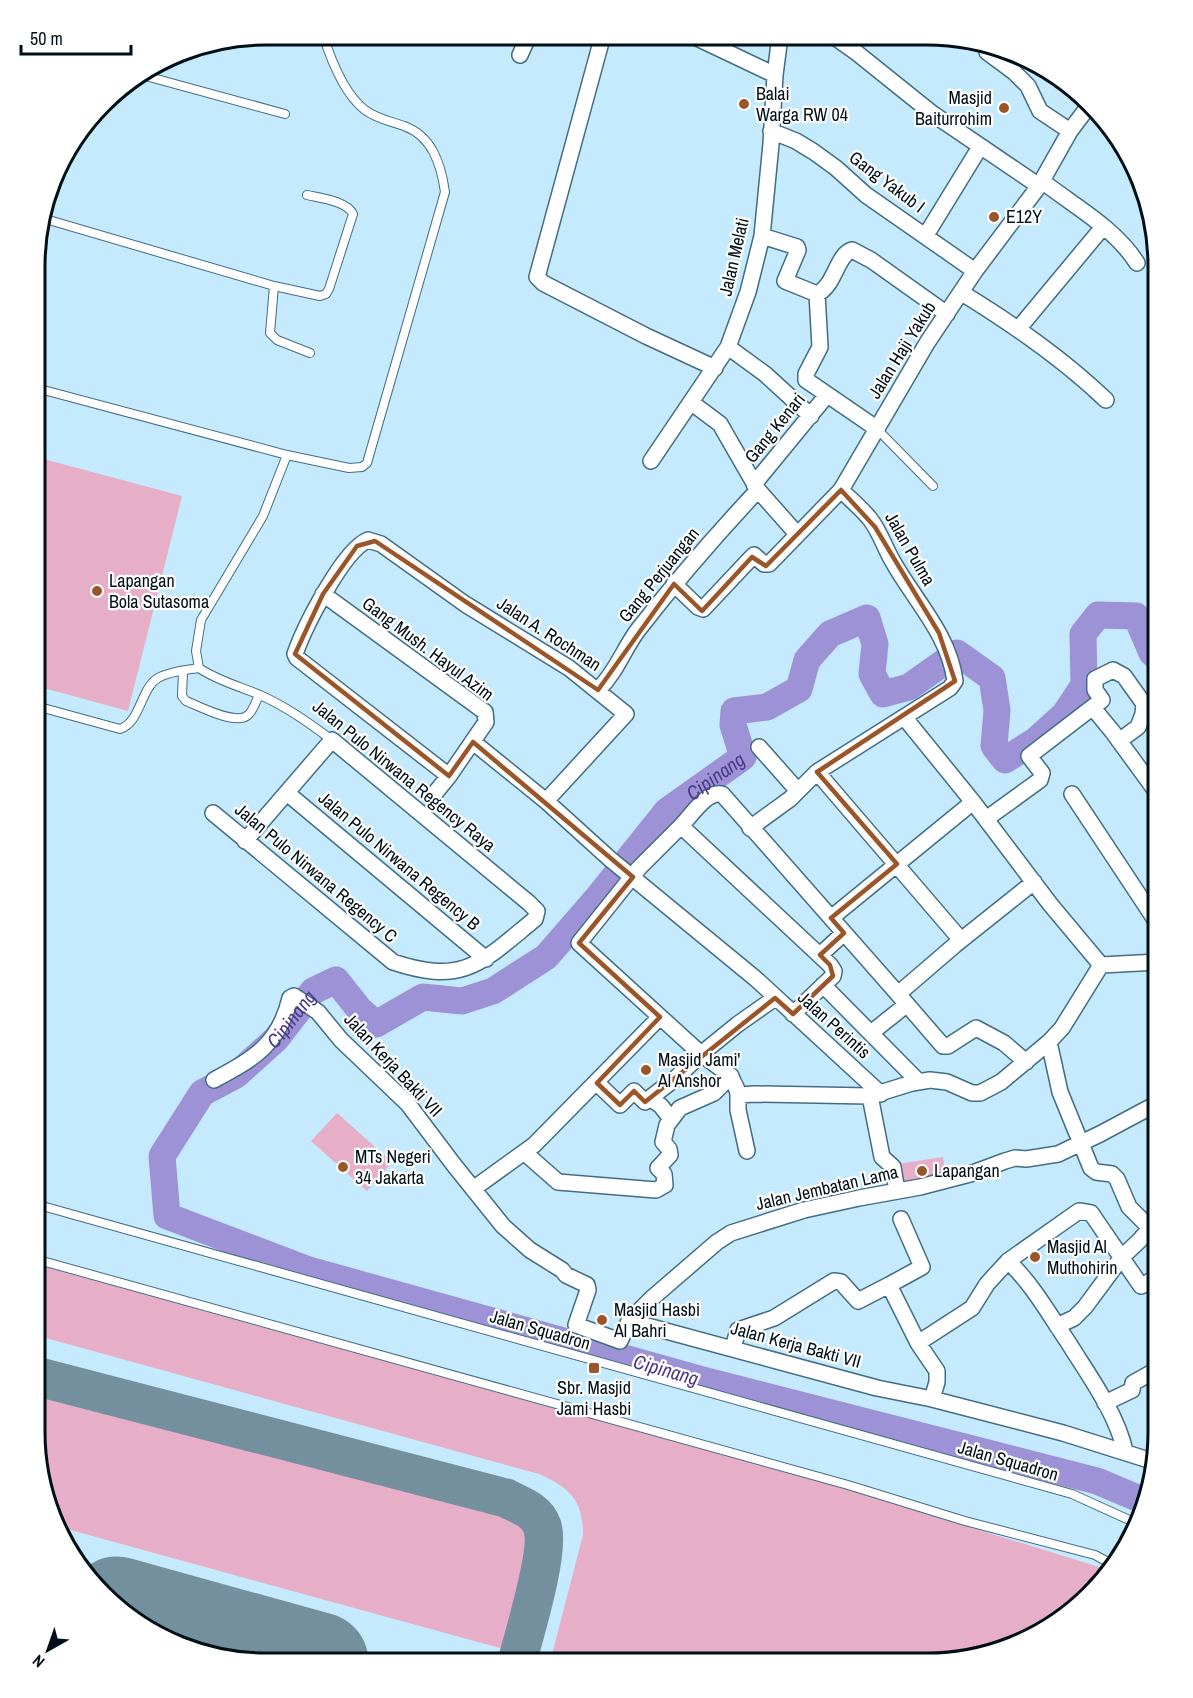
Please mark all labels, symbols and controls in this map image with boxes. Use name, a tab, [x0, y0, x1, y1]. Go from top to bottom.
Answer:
scale bar	[21, 18, 130, 56]
text: 50 m	[30, 26, 63, 51]
place label: Balai Warga RW 04	[756, 81, 848, 127]
place label: Masjid Baiturrohim	[915, 85, 992, 131]
marker: Balai Warga RW 04	[737, 97, 751, 111]
marker: Masjid Baiturrohim	[997, 101, 1011, 115]
street label: Gang Yakub I	[844, 145, 930, 218]
place label: E12Y	[1006, 204, 1042, 229]
marker: E12Y	[987, 210, 1001, 224]
street label: Jalan Melati	[712, 215, 755, 298]
street label: Jalan Haji Yakub	[862, 296, 941, 403]
street label: Gang Kenari	[739, 387, 811, 468]
street label: Jalan Pulma	[879, 507, 942, 590]
street label: Gang Perjuangan	[612, 522, 705, 628]
place label: Lapangan Bola Sutasoma	[109, 568, 209, 614]
marker: Lapangan Bola Sutasoma	[90, 584, 104, 598]
street label: Jalan A. Rochman	[492, 590, 606, 677]
street label: Gang Mush. Hayul Azim	[357, 591, 499, 706]
street label: Jalan Pulo Nirwana Regency Raya	[308, 694, 501, 857]
water label: Cipinang	[680, 746, 750, 806]
street label: Jalan Pulo Nirwana Regency B	[313, 785, 486, 936]
street label: Jalan Pulo Nirwana Regency C	[230, 797, 403, 948]
water label: Cipinang	[260, 984, 322, 1054]
street label: Jalan Perintis	[792, 985, 876, 1064]
street label: Jalan Kerja Bakti VII	[339, 1007, 448, 1122]
place label: Masjid Jami' Al Anshor	[657, 1047, 741, 1093]
marker: Masjid Jami' Al Anshor	[639, 1063, 653, 1077]
place label: MTs Negeri 34 Jakarta	[355, 1144, 431, 1190]
place label: Lapangan	[934, 1158, 1000, 1183]
street label: Jalan Jembatan Lama	[753, 1159, 900, 1216]
marker: MTs Negeri 34 Jakarta	[336, 1160, 350, 1174]
marker: Lapangan	[915, 1164, 929, 1178]
place label: Masjid Al Muthohirin	[1047, 1234, 1118, 1280]
marker: Masjid Al Muthohirin	[1028, 1250, 1042, 1264]
place label: Masjid Hasbi Al Bahri	[613, 1297, 700, 1343]
street label: Jalan Squadron	[487, 1303, 593, 1356]
marker: Masjid Hasbi Al Bahri	[595, 1313, 609, 1327]
street label: Jalan Kerja Bakti VII	[728, 1315, 864, 1374]
water label: Cipinang	[630, 1347, 702, 1392]
marker: Sbr. Masjid Jami Hasbi	[587, 1361, 601, 1375]
place label: Sbr. Masjid Jami Hasbi	[557, 1375, 631, 1421]
street label: Jalan Squadron	[955, 1434, 1061, 1487]
north arrow	[18, 1620, 78, 1680]
text: N	[28, 1650, 49, 1673]

